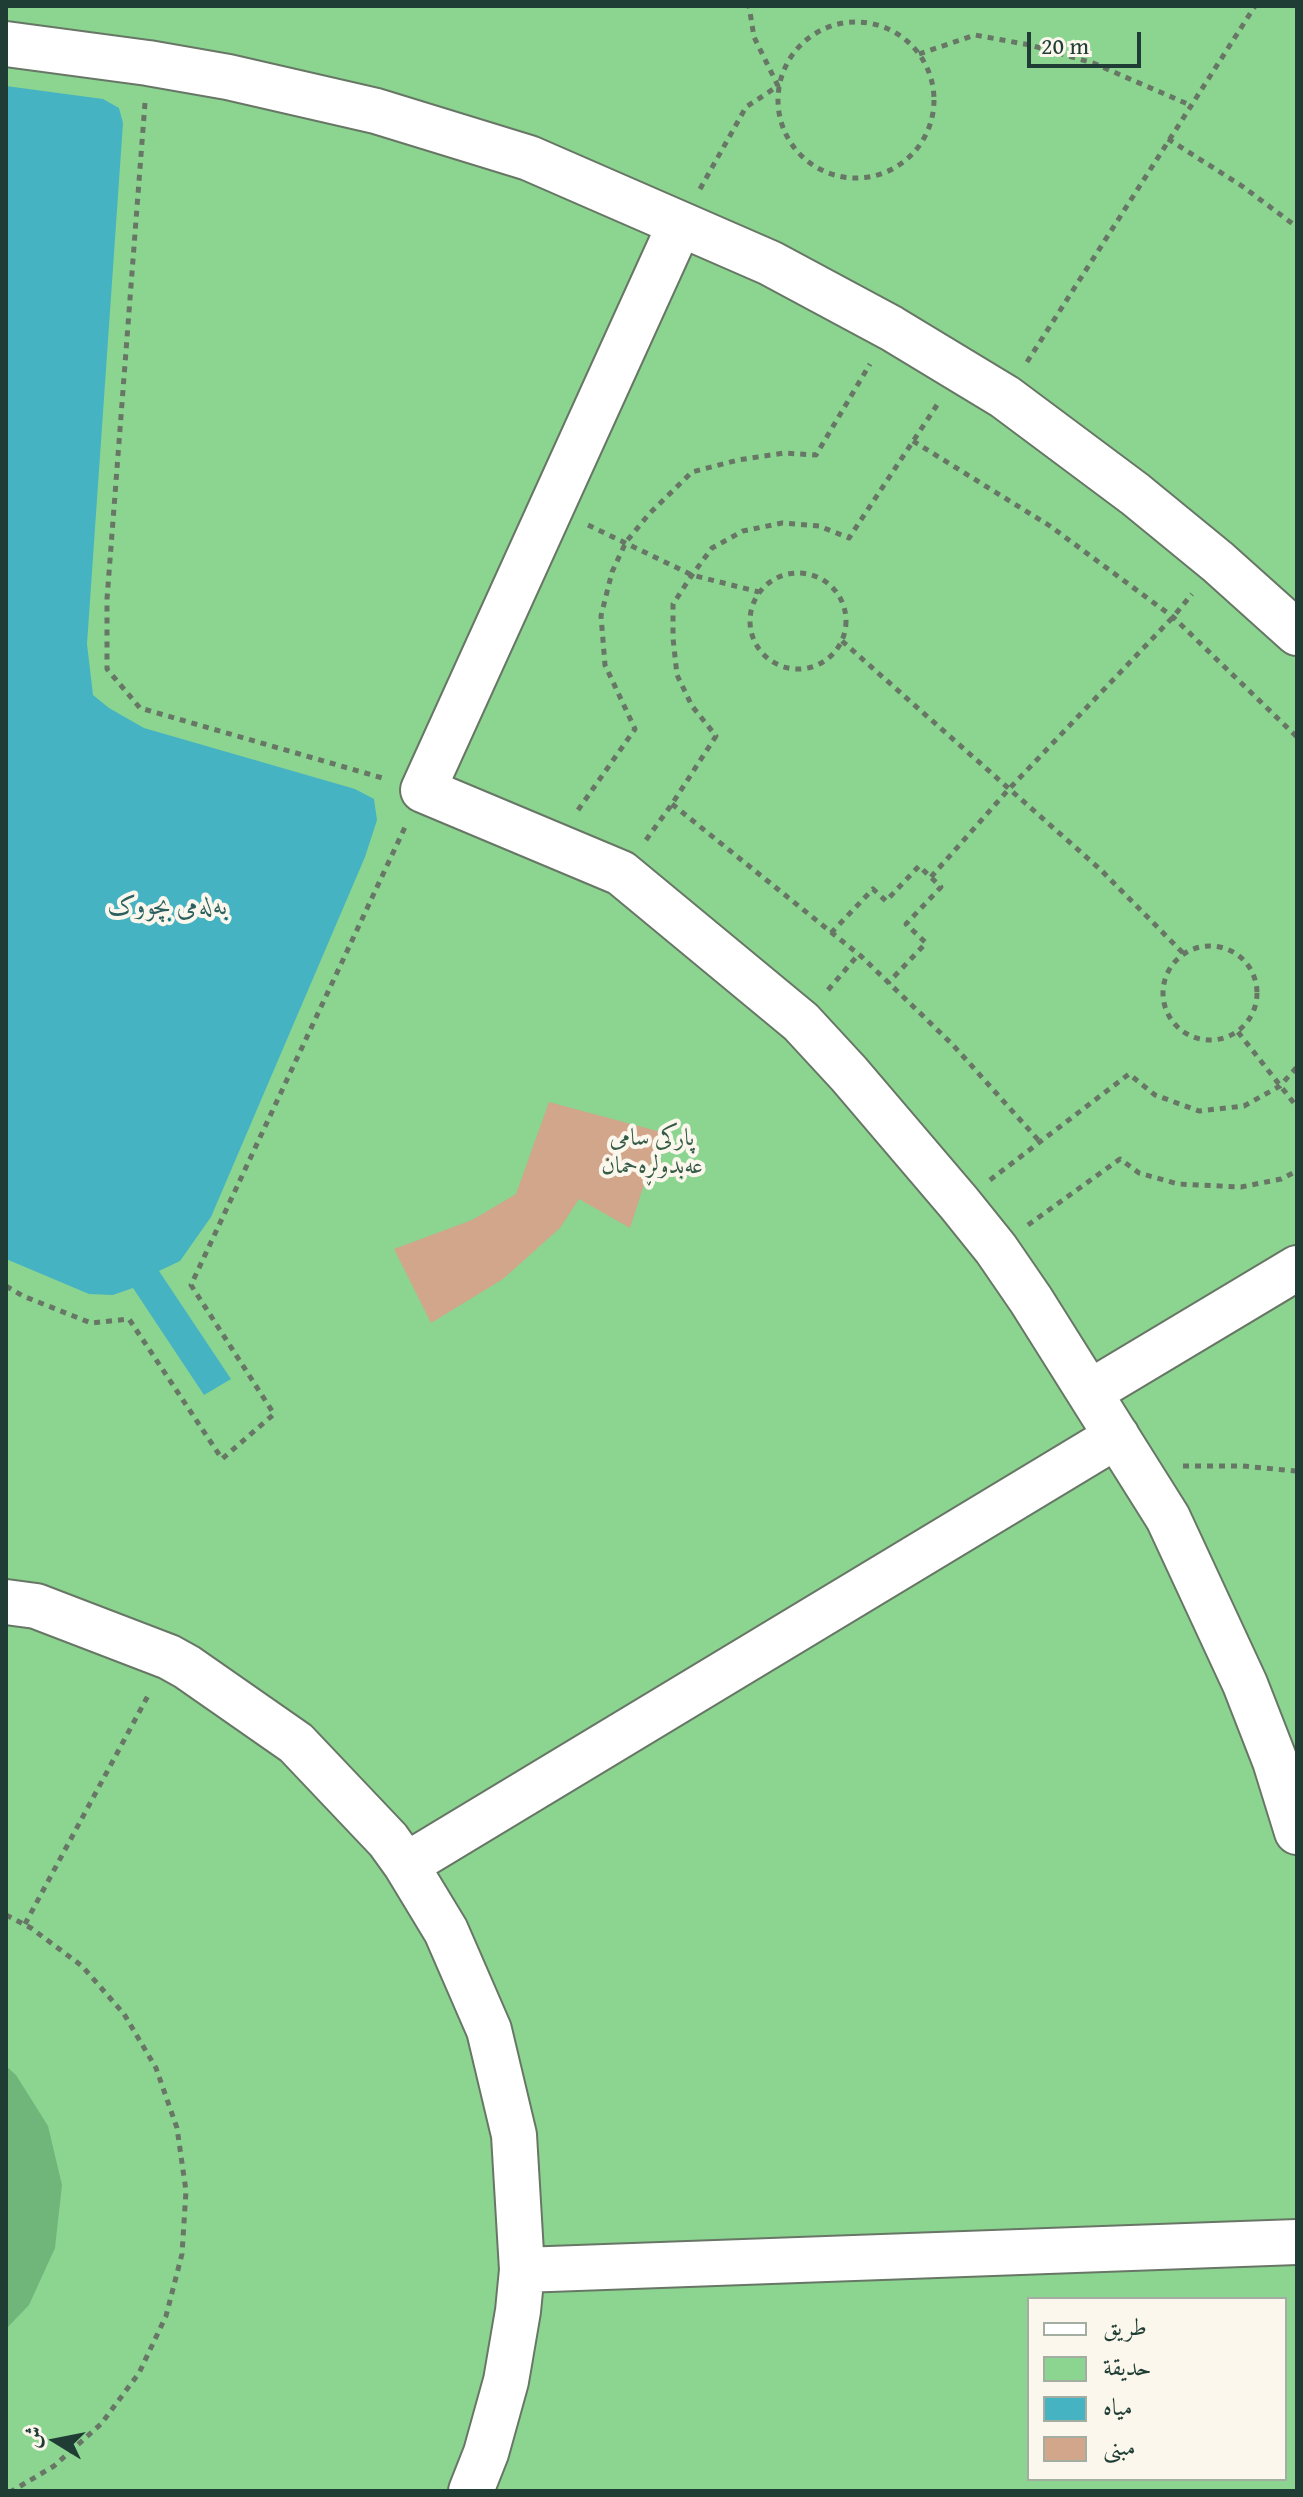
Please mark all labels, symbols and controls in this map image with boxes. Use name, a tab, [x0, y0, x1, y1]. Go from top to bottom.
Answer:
scale bar	[1031, 16, 1145, 66]
text: 20 m	[1041, 28, 1089, 63]
water label: بەلەمی بچووک	[108, 891, 228, 923]
park label: پارکی سامی عەبدولڕەحمان	[601, 1125, 703, 1181]
legend	[1027, 2297, 1287, 2481]
text: طريق	[1103, 2309, 1147, 2344]
text: حديقة	[1103, 2349, 1152, 2384]
text: مياه	[1103, 2389, 1133, 2424]
north arrow	[16, 2401, 96, 2481]
text: ش	[15, 2423, 50, 2450]
text: مبنى	[1103, 2429, 1136, 2464]

